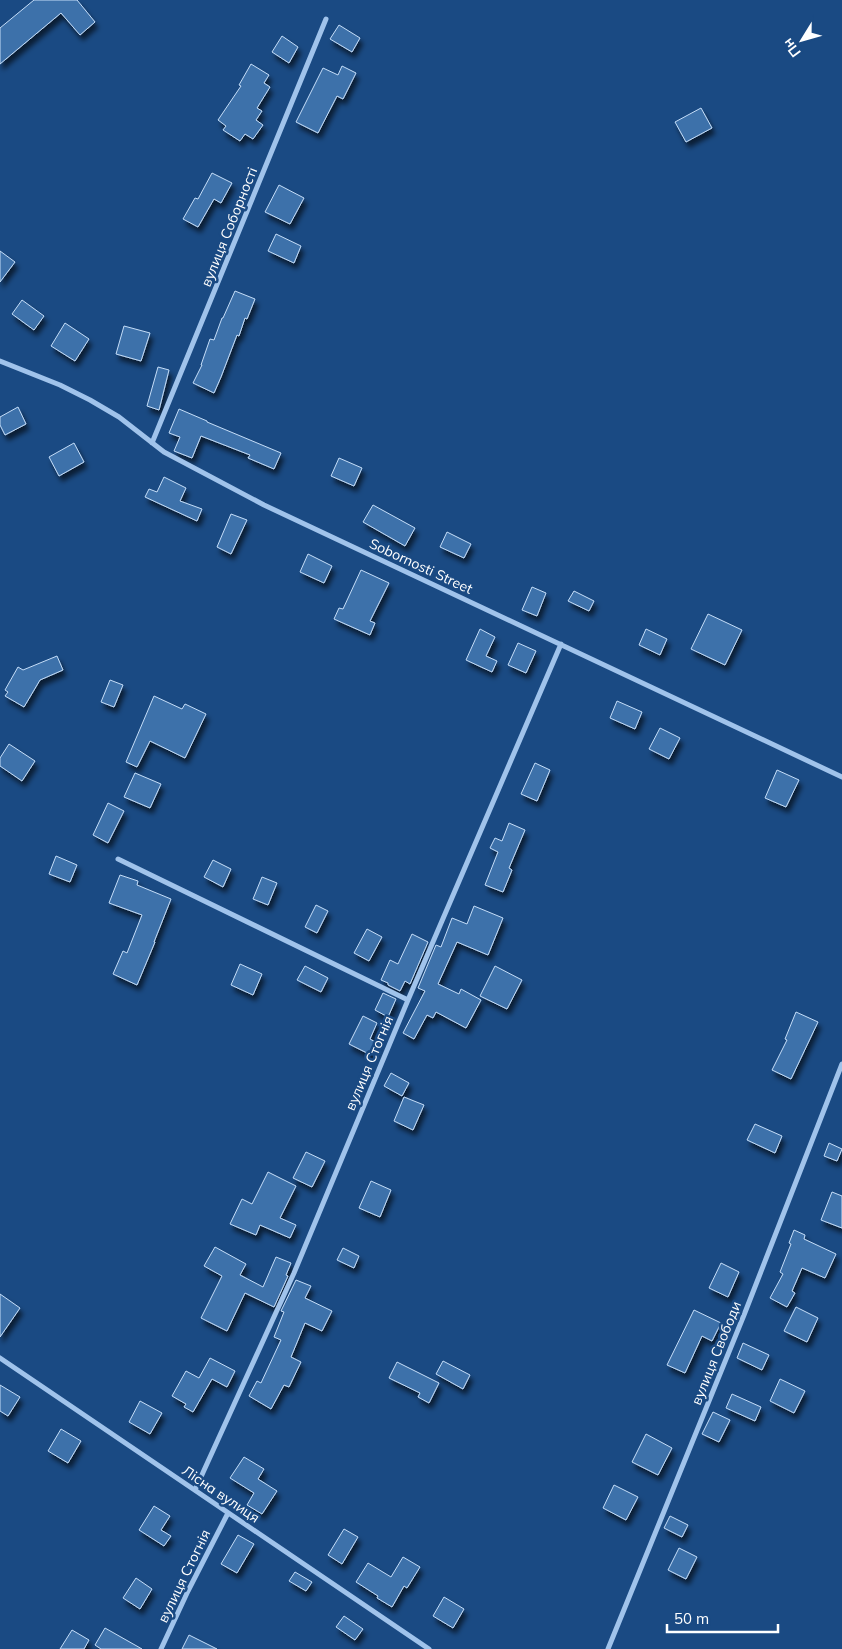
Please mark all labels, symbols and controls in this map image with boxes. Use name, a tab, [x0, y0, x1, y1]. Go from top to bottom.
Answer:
north arrow	[777, 15, 827, 65]
text: Пн	[779, 35, 805, 61]
street label: вулиця Соборності	[197, 165, 261, 289]
street label: Sobornosti Street	[366, 534, 476, 598]
street label: вулиця Стогнія	[341, 1013, 397, 1113]
street label: вулиця Свободи	[687, 1299, 745, 1407]
street label: Лісна вулиця	[179, 1462, 263, 1526]
street label: вулиця Стогнія	[154, 1527, 214, 1625]
scale bar	[667, 1602, 778, 1634]
text: 50 m	[674, 1609, 709, 1628]

